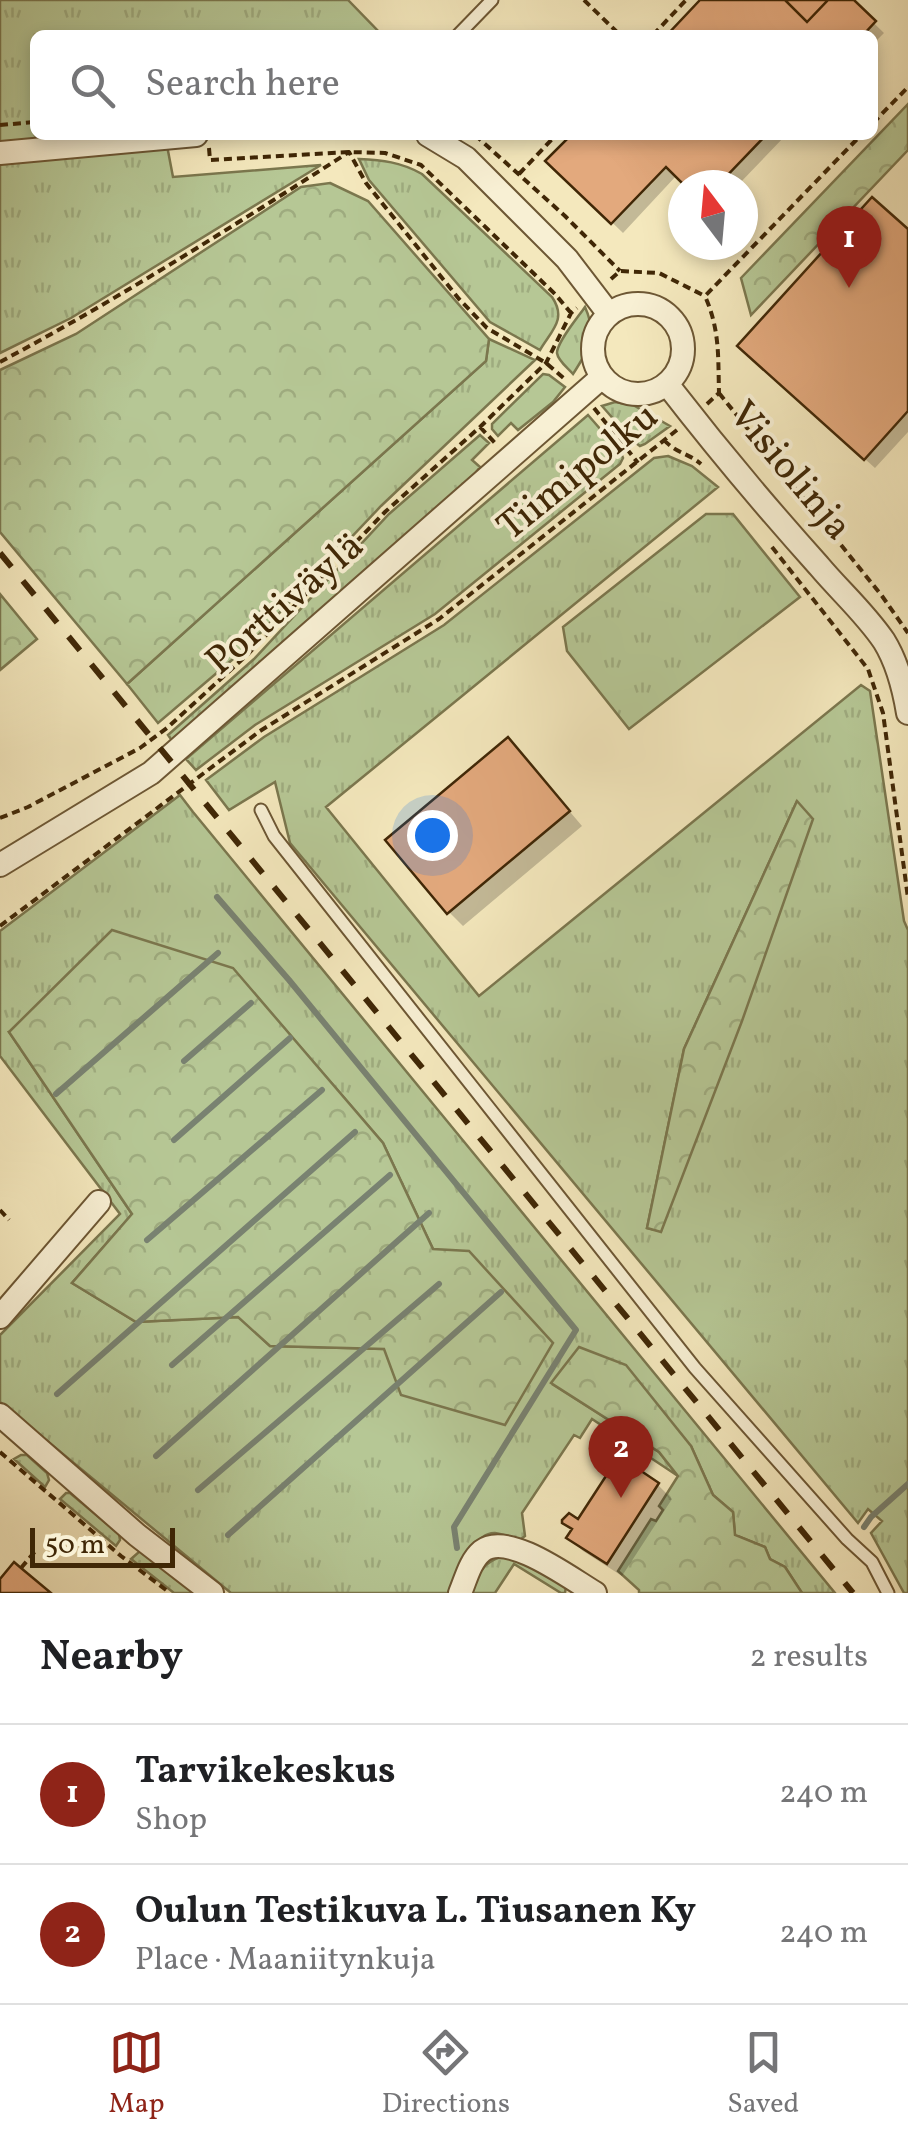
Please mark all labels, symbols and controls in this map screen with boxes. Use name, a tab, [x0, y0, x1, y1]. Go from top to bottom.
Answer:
search box	[30, 30, 878, 140]
icon: search	[65, 58, 120, 113]
text: Search here	[145, 59, 340, 112]
north arrow	[668, 170, 758, 260]
pin: 1	[816, 206, 882, 288]
street label: Tiimipolku	[486, 390, 672, 556]
street label: Visiolinja	[714, 390, 864, 554]
street label: Porttiväylä	[195, 520, 377, 690]
your location	[407, 810, 458, 861]
pin: 2	[588, 1416, 654, 1498]
scale bar	[30, 1523, 175, 1568]
text: 50 m	[45, 1526, 105, 1565]
text: Nearby	[40, 1629, 183, 1688]
text: 2 results	[750, 1636, 868, 1680]
text: Tarvikekeskus	[135, 1746, 396, 1799]
text: 1	[66, 1772, 79, 1816]
text: 240 m	[779, 1772, 868, 1816]
text: Shop	[135, 1799, 207, 1843]
text: Oulun Testikuva L. Tiusanen Ky	[135, 1886, 696, 1939]
text: 2	[64, 1912, 81, 1956]
text: 240 m	[779, 1912, 868, 1956]
text: Place · Maaniitynkuja	[135, 1939, 436, 1983]
tab: Map	[109, 2025, 165, 2124]
tab: Directions	[382, 2025, 510, 2124]
tab: Saved	[727, 2025, 799, 2124]

